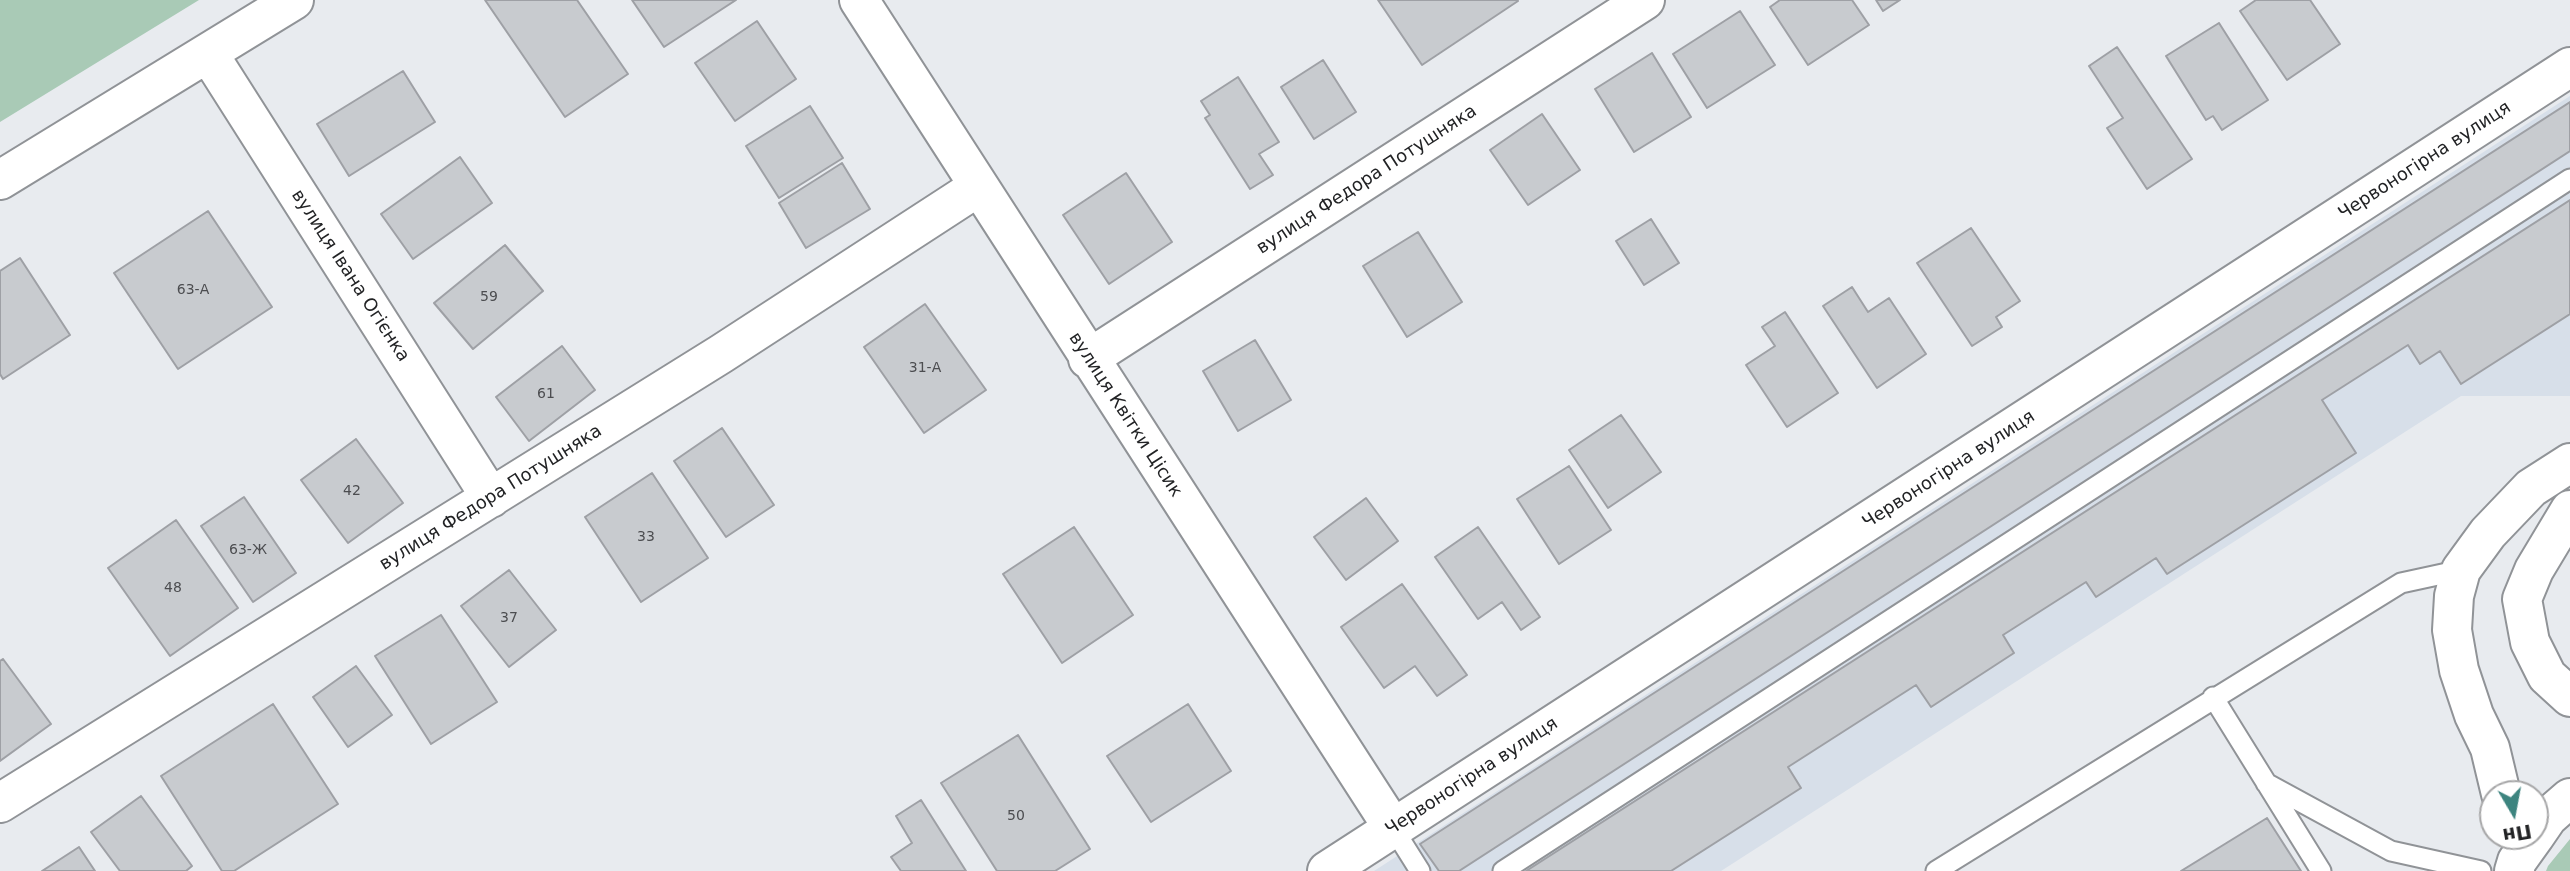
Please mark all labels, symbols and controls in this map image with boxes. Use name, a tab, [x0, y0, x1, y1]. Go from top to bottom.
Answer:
street label: Червоногірна вулиця	[2335, 97, 2515, 225]
street label: вулиця Федора Потушняка	[1253, 101, 1481, 259]
street label: вулиця Івана Огієнка	[286, 186, 414, 366]
house number: 63-А	[177, 282, 209, 298]
house number: 59	[480, 289, 498, 305]
street label: вулиця Квітки Цісик	[1064, 329, 1186, 501]
house number: 31-А	[909, 360, 941, 376]
house number: 61	[537, 386, 555, 402]
street label: Червоногірна вулиця	[1859, 406, 2039, 534]
street label: вулиця Федора Потушняка	[376, 420, 606, 576]
house number: 42	[343, 483, 361, 499]
house number: 33	[637, 529, 655, 545]
house number: 63-Ж	[229, 542, 267, 558]
house number: 48	[164, 580, 182, 596]
house number: 37	[500, 610, 518, 626]
street label: Червоногірна вулиця	[1382, 713, 1562, 841]
north arrow	[2479, 780, 2549, 850]
house number: 50	[1007, 808, 1025, 824]
text: Пн	[2501, 820, 2534, 847]

